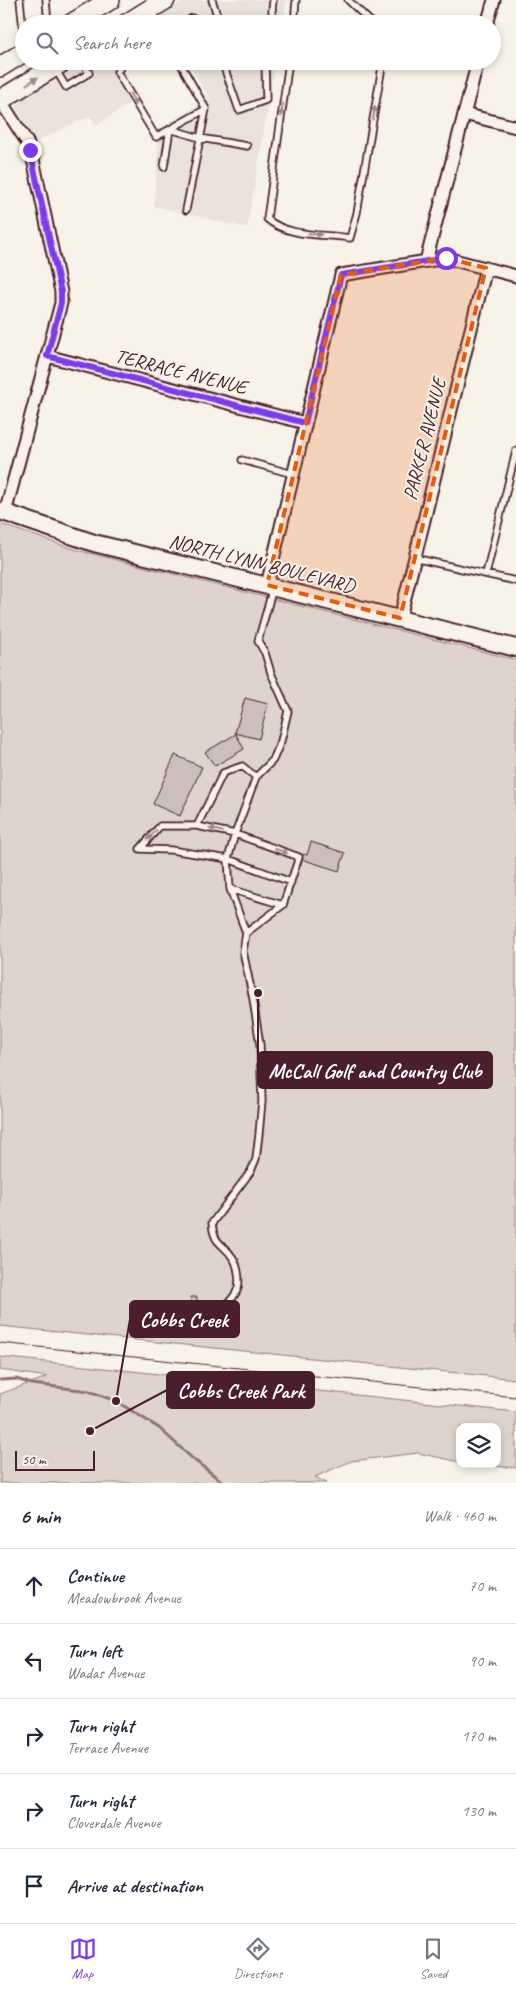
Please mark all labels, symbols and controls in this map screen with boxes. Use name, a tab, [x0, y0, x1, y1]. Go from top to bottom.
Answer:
search box	[15, 15, 501, 70]
icon: search	[33, 29, 61, 57]
text: Search here	[73, 31, 150, 55]
one-way arrow	[25, 76, 38, 85]
one-way arrow	[129, 91, 137, 106]
one-way arrow	[278, 102, 286, 118]
one-way arrow	[371, 105, 379, 121]
route end	[19, 139, 42, 162]
one-way arrow	[307, 230, 323, 238]
route start	[435, 247, 458, 270]
street label: TERRACE AVENUE	[113, 343, 252, 400]
street label: PARKER AVENUE	[397, 373, 452, 503]
street label: NORTH LYNN BOULEVARD	[167, 528, 359, 599]
one-way arrow	[208, 826, 223, 834]
one-way arrow	[146, 829, 158, 841]
one-way arrow	[273, 848, 288, 855]
callout: McCall Golf and Country Club	[258, 1052, 492, 1088]
text: McCall Golf and Country Club	[269, 1058, 483, 1085]
callout: Cobbs Creek	[130, 1301, 239, 1337]
text: Cobbs Creek	[140, 1307, 230, 1333]
callout: Cobbs Creek Park	[167, 1372, 314, 1408]
text: Cobbs Creek Park	[178, 1378, 307, 1404]
map controls	[456, 1423, 501, 1468]
button: layers	[456, 1423, 501, 1468]
scale bar	[15, 1448, 95, 1471]
text: 50 m	[22, 1451, 46, 1468]
text: 6 min	[20, 1503, 61, 1529]
text: Walk · 460 m	[424, 1506, 496, 1526]
text: Continue	[67, 1564, 124, 1588]
icon: ahead	[20, 1572, 48, 1600]
text: 70 m	[469, 1576, 496, 1596]
text: Meadowbrook Avenue	[67, 1588, 181, 1608]
text: Turn left	[67, 1639, 122, 1663]
icon: left	[20, 1647, 48, 1675]
text: 90 m	[469, 1651, 496, 1671]
text: Wadas Avenue	[67, 1663, 144, 1683]
text: Turn right	[67, 1714, 134, 1738]
icon: right	[20, 1722, 48, 1750]
text: 170 m	[462, 1726, 496, 1746]
text: Terrace Avenue	[67, 1738, 148, 1758]
text: Turn right	[67, 1789, 134, 1813]
icon: right	[20, 1797, 48, 1825]
text: 130 m	[462, 1801, 496, 1821]
text: Cloverdale Avenue	[67, 1813, 161, 1833]
icon: arrive	[20, 1872, 48, 1900]
text: Arrive at destination	[67, 1874, 203, 1898]
tab: Map	[69, 1935, 97, 1982]
tab: Directions	[234, 1935, 282, 1982]
tab: Saved	[419, 1935, 447, 1982]

